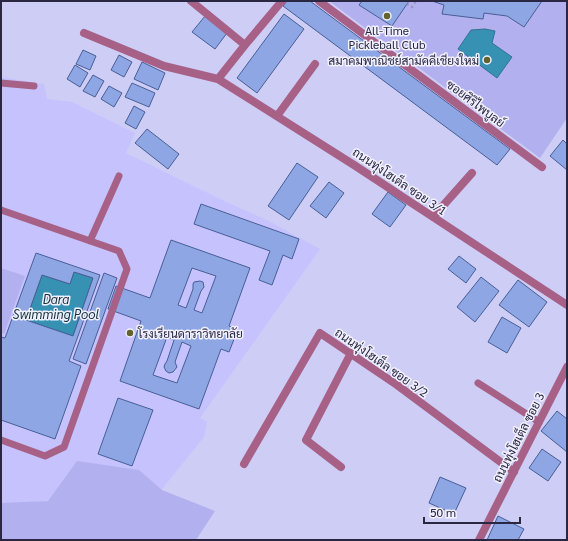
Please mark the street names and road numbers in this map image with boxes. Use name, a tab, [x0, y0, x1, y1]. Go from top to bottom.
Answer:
street label: ซอยศิริไพบูลย์	[443, 76, 508, 131]
street label: ถนนทุ่งโฮเต็ล ซอย 3/1	[349, 144, 450, 220]
street label: ถนนทุ่งโฮเต็ล ซอย 3/2	[331, 324, 432, 402]
street label: ถนนทุ่งโฮเต็ล ซอย 3	[488, 389, 549, 485]

